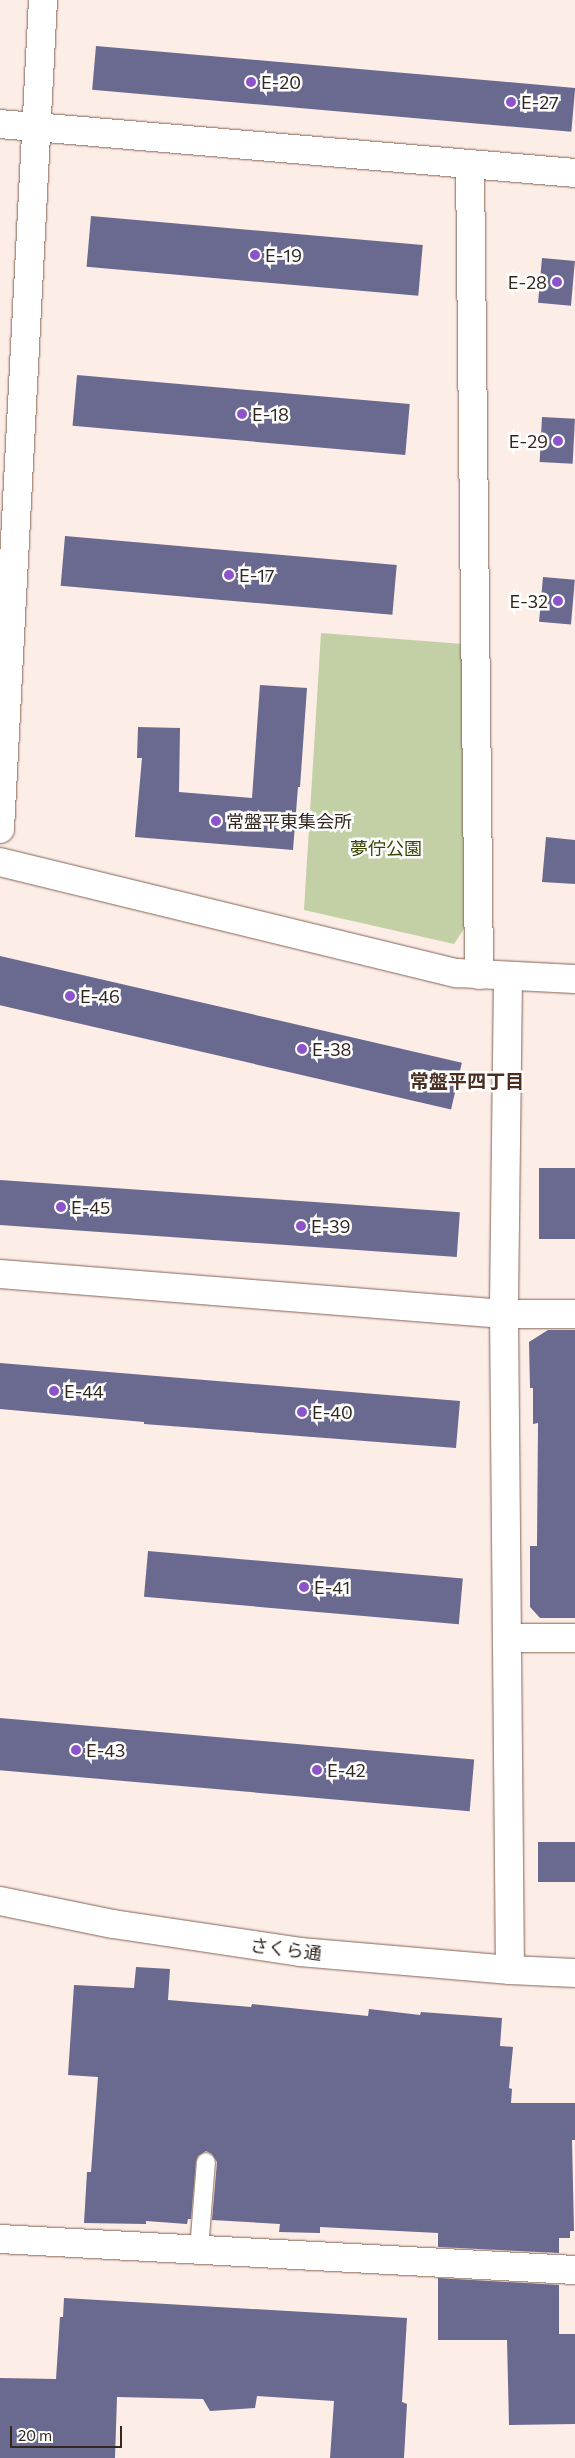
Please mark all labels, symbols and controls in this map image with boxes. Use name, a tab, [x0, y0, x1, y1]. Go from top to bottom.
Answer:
place label: E-20	[261, 71, 301, 93]
marker: E-20	[245, 76, 257, 88]
place label: E-27	[521, 91, 559, 113]
marker: E-27	[505, 96, 517, 108]
place label: E-19	[265, 244, 302, 266]
marker: E-19	[249, 249, 261, 261]
place label: E-28	[508, 271, 547, 293]
marker: E-28	[551, 276, 563, 288]
place label: E-18	[252, 403, 289, 425]
marker: E-18	[236, 408, 248, 420]
place label: E-29	[509, 430, 548, 452]
marker: E-29	[552, 435, 564, 447]
place label: E-17	[239, 564, 274, 586]
marker: E-17	[223, 569, 235, 581]
place label: E-32	[510, 590, 548, 612]
marker: E-32	[552, 595, 564, 607]
place label: 常盤平東集会所	[226, 810, 352, 832]
marker: 常盤平東集会所	[210, 815, 222, 827]
park label: 夢佇公園	[350, 837, 422, 859]
place label: E-46	[80, 985, 120, 1007]
marker: E-46	[64, 990, 76, 1002]
place label: E-38	[312, 1038, 351, 1060]
marker: E-38	[296, 1043, 308, 1055]
district label: 常盤平四丁目	[410, 1070, 524, 1092]
place label: E-45	[71, 1196, 110, 1218]
marker: E-45	[55, 1201, 67, 1213]
place label: E-39	[311, 1215, 350, 1237]
marker: E-39	[295, 1220, 307, 1232]
place label: E-44	[64, 1380, 104, 1402]
marker: E-44	[48, 1385, 60, 1397]
place label: E-40	[312, 1401, 353, 1423]
marker: E-40	[296, 1406, 308, 1418]
place label: E-41	[314, 1576, 350, 1598]
marker: E-41	[298, 1581, 310, 1593]
place label: E-43	[86, 1739, 125, 1761]
marker: E-43	[70, 1744, 82, 1756]
place label: E-42	[327, 1759, 366, 1781]
marker: E-42	[311, 1764, 323, 1776]
street label: さくら通	[249, 1934, 323, 1964]
scale bar	[12, 2416, 125, 2448]
text: 20 m	[18, 2426, 52, 2444]

